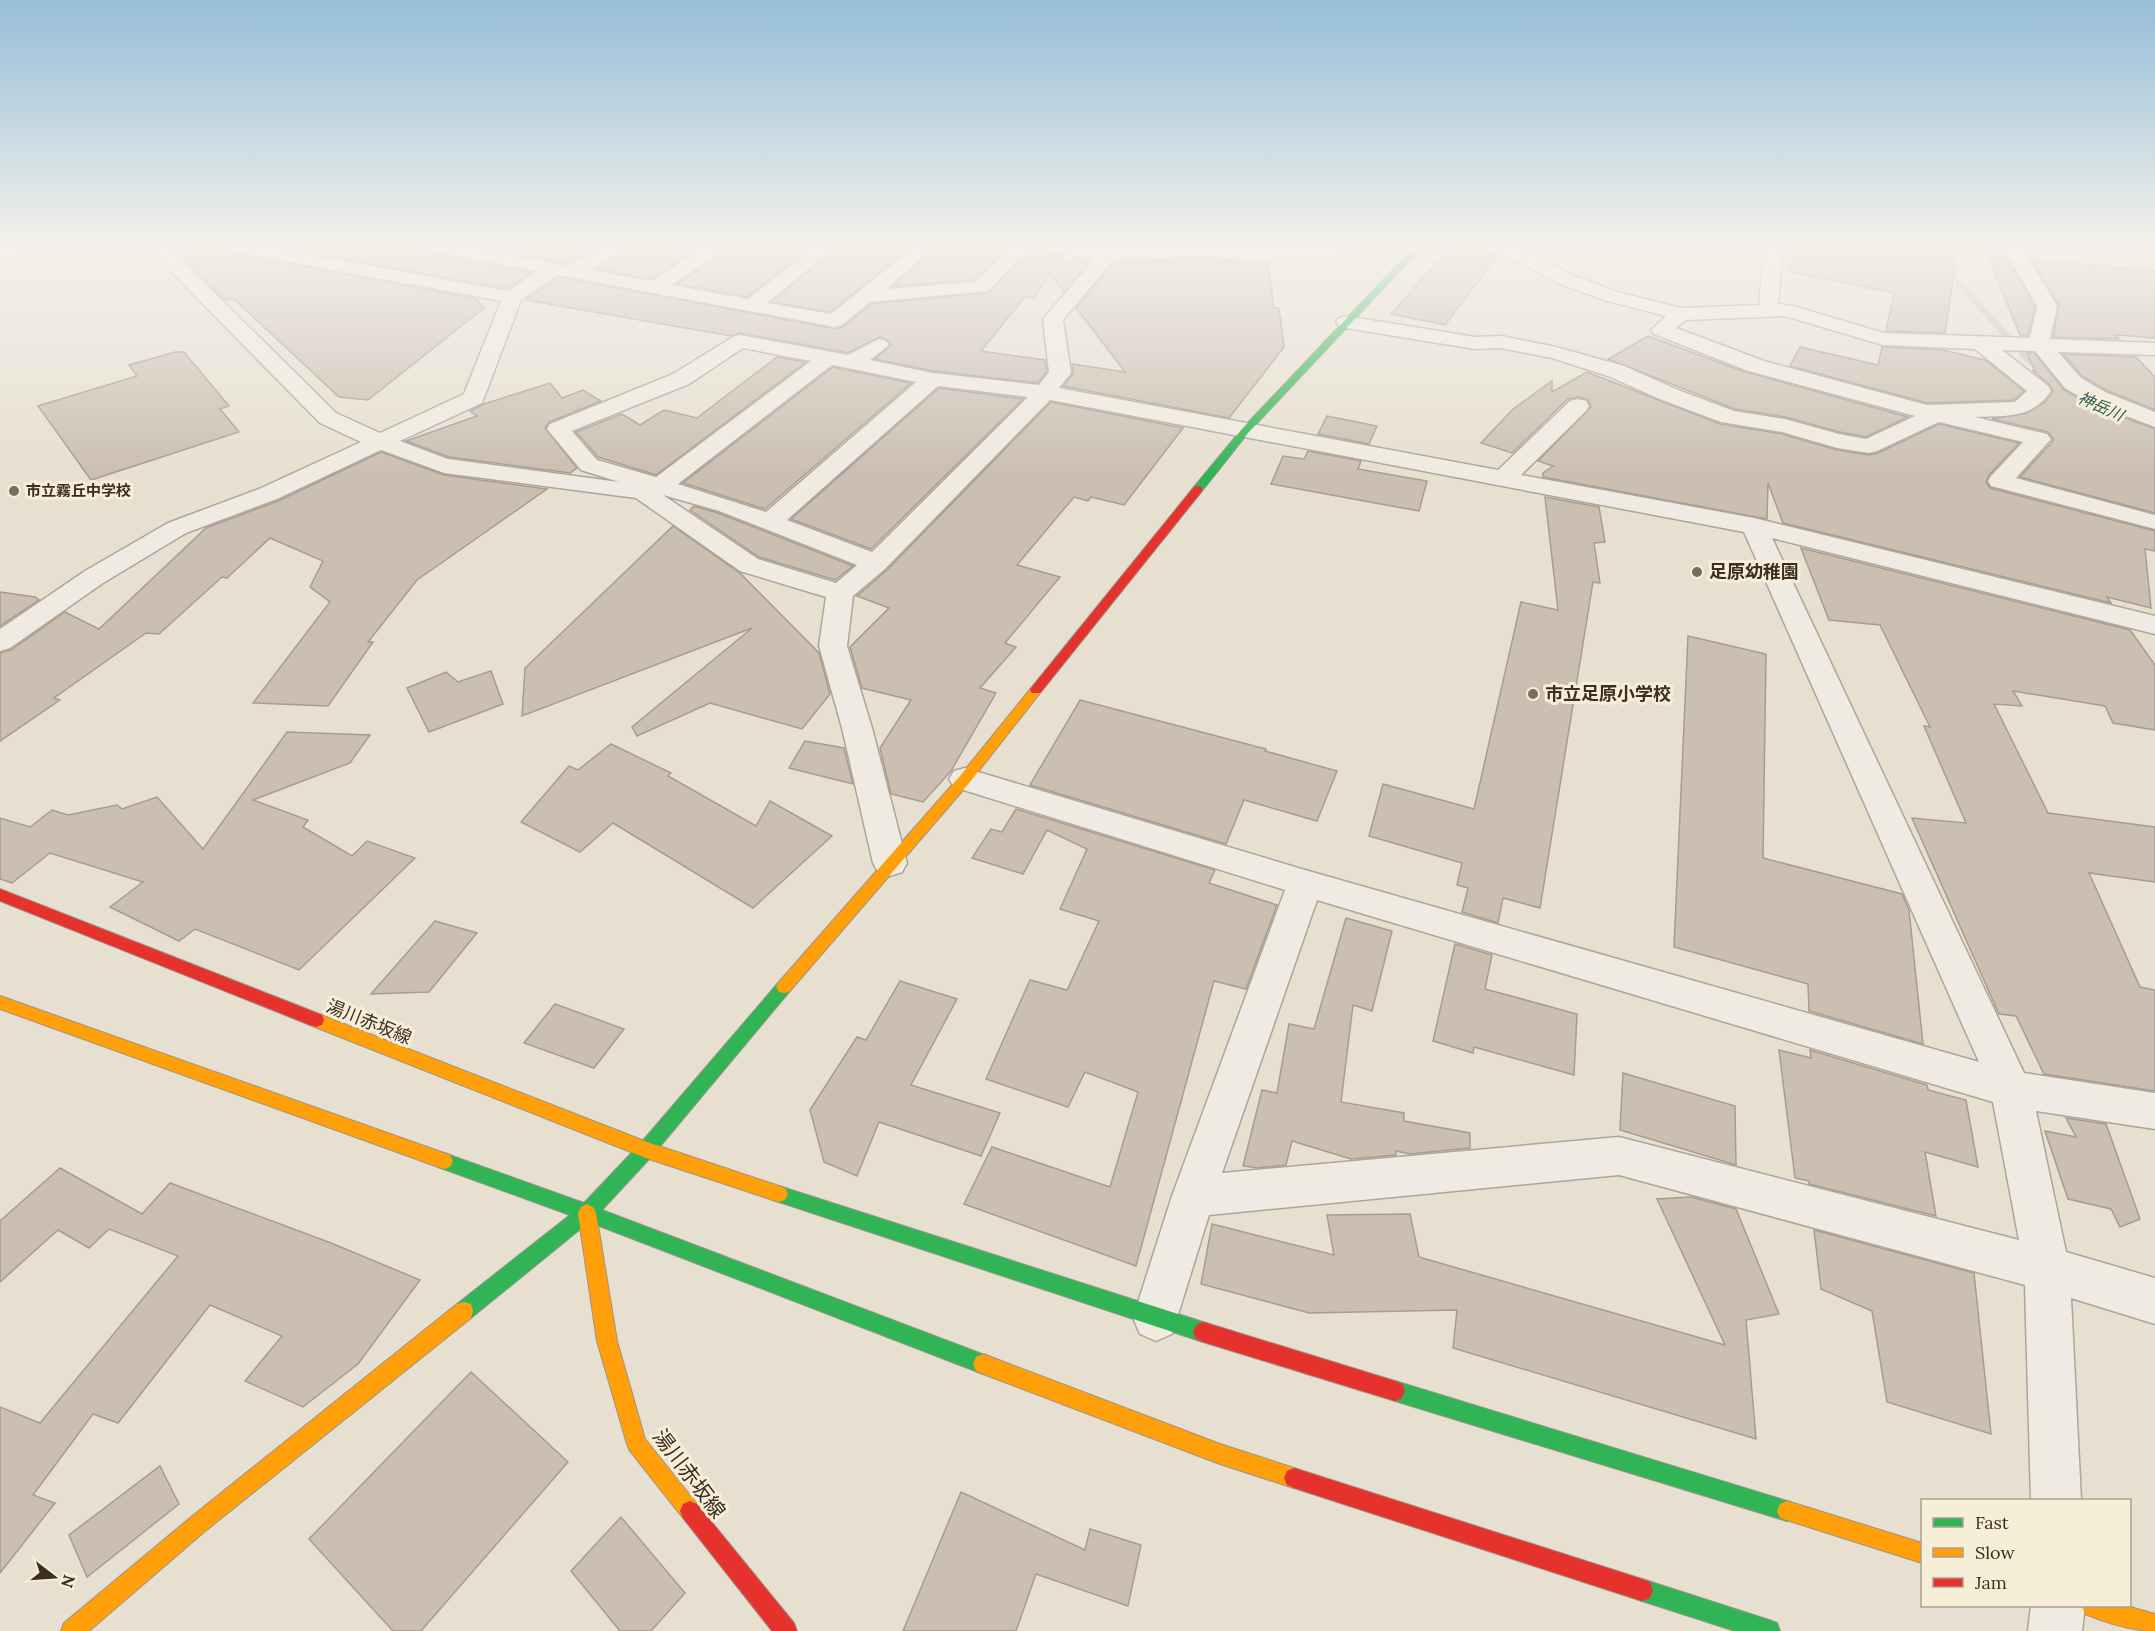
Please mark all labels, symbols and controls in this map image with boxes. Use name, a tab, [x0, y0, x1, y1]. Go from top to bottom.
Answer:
water label: 神岳川	[2075, 387, 2129, 426]
place label: 市立霧丘中学校	[26, 481, 131, 500]
marker: 市立霧丘中学校	[7, 484, 21, 498]
place label: 足原幼稚園	[1709, 560, 1799, 583]
marker: 足原幼稚園	[1690, 565, 1704, 579]
place label: 市立足原小学校	[1545, 682, 1671, 705]
marker: 市立足原小学校	[1526, 687, 1540, 701]
street label: 湯川赤坂線	[323, 994, 415, 1049]
street label: 湯川赤坂線	[647, 1424, 732, 1524]
legend	[1921, 1499, 2131, 1607]
text: Fast	[1975, 1511, 2009, 1534]
text: Slow	[1975, 1541, 2015, 1564]
north arrow	[24, 1547, 84, 1607]
text: Jam	[1974, 1571, 2007, 1594]
text: N	[57, 1573, 80, 1590]

